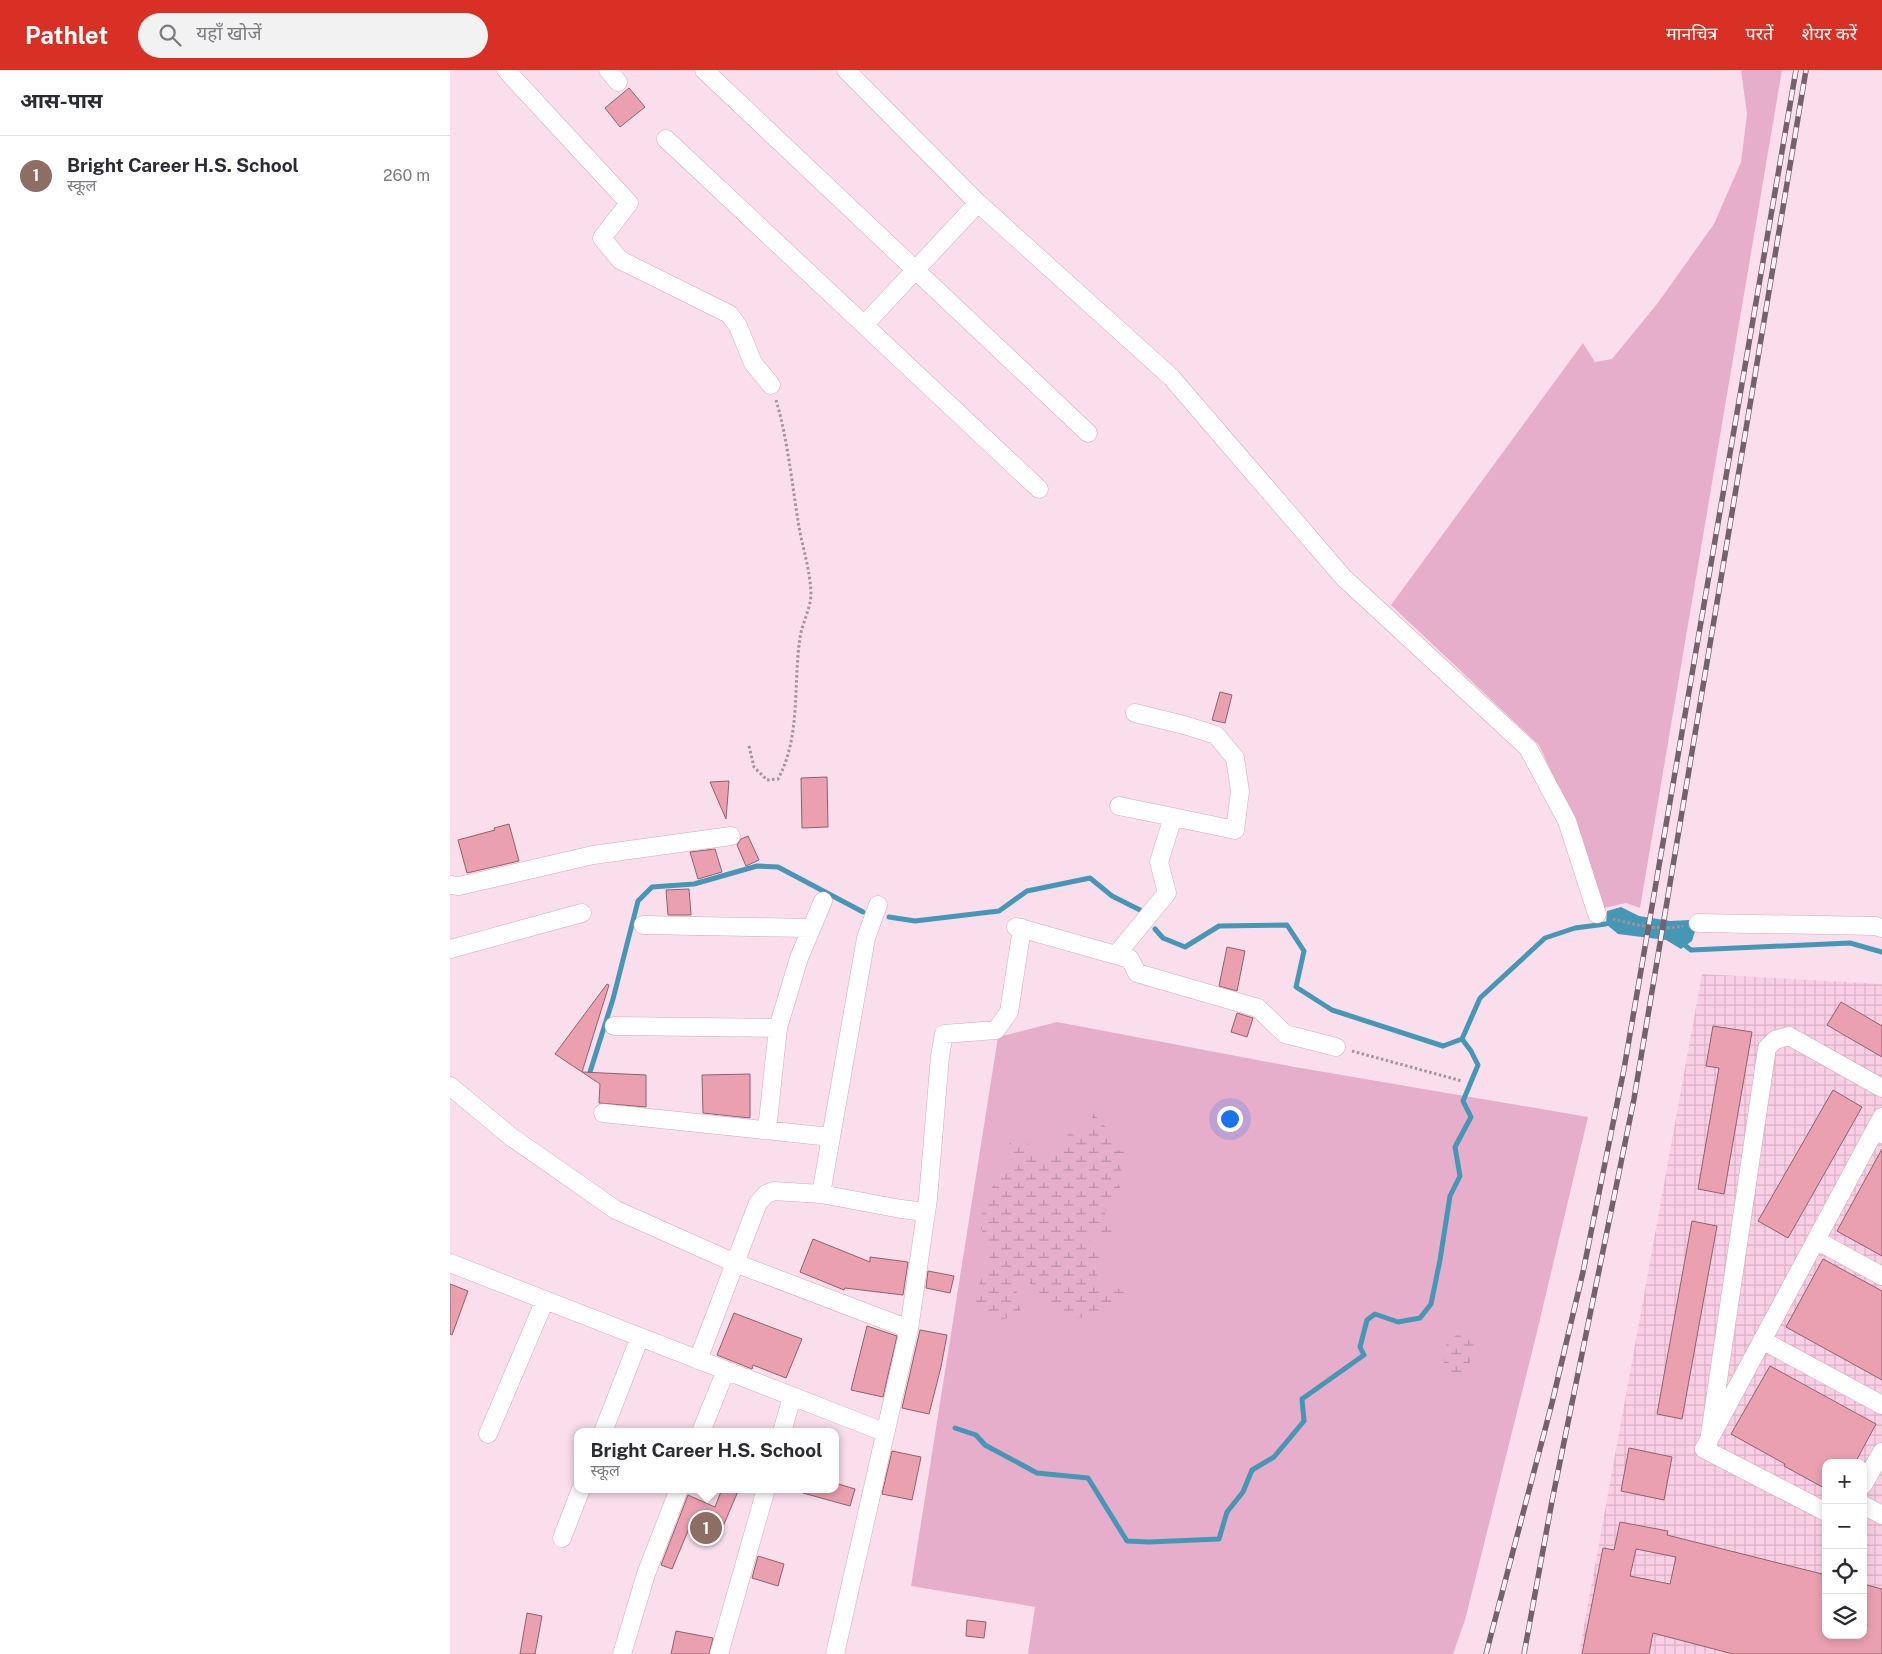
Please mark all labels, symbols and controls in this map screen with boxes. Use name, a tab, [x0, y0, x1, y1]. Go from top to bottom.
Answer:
search box	[138, 13, 488, 58]
text: Pathlet	[25, 21, 108, 49]
icon: search	[156, 21, 184, 49]
text: यहाँ खोजें	[196, 22, 262, 44]
text: मानचित्र	[1666, 23, 1718, 44]
text: परतें	[1746, 23, 1773, 44]
text: शेयर करें	[1801, 23, 1857, 44]
text: आस-पास	[20, 88, 102, 113]
text: Bright Career H.S. School	[67, 154, 299, 176]
text: 1	[33, 166, 39, 185]
text: 260 m	[383, 166, 430, 185]
text: स्कूल	[67, 176, 96, 195]
your location	[1217, 1106, 1243, 1132]
popup	[574, 1428, 839, 1493]
text: Bright Career H.S. School	[591, 1439, 822, 1461]
map controls	[1822, 1459, 1867, 1639]
button: +	[1822, 1459, 1867, 1504]
text: स्कूल	[591, 1461, 620, 1480]
button: −	[1822, 1504, 1867, 1549]
pin: 1	[690, 1509, 722, 1547]
button: locate	[1822, 1549, 1867, 1594]
button: layers	[1822, 1594, 1867, 1639]

